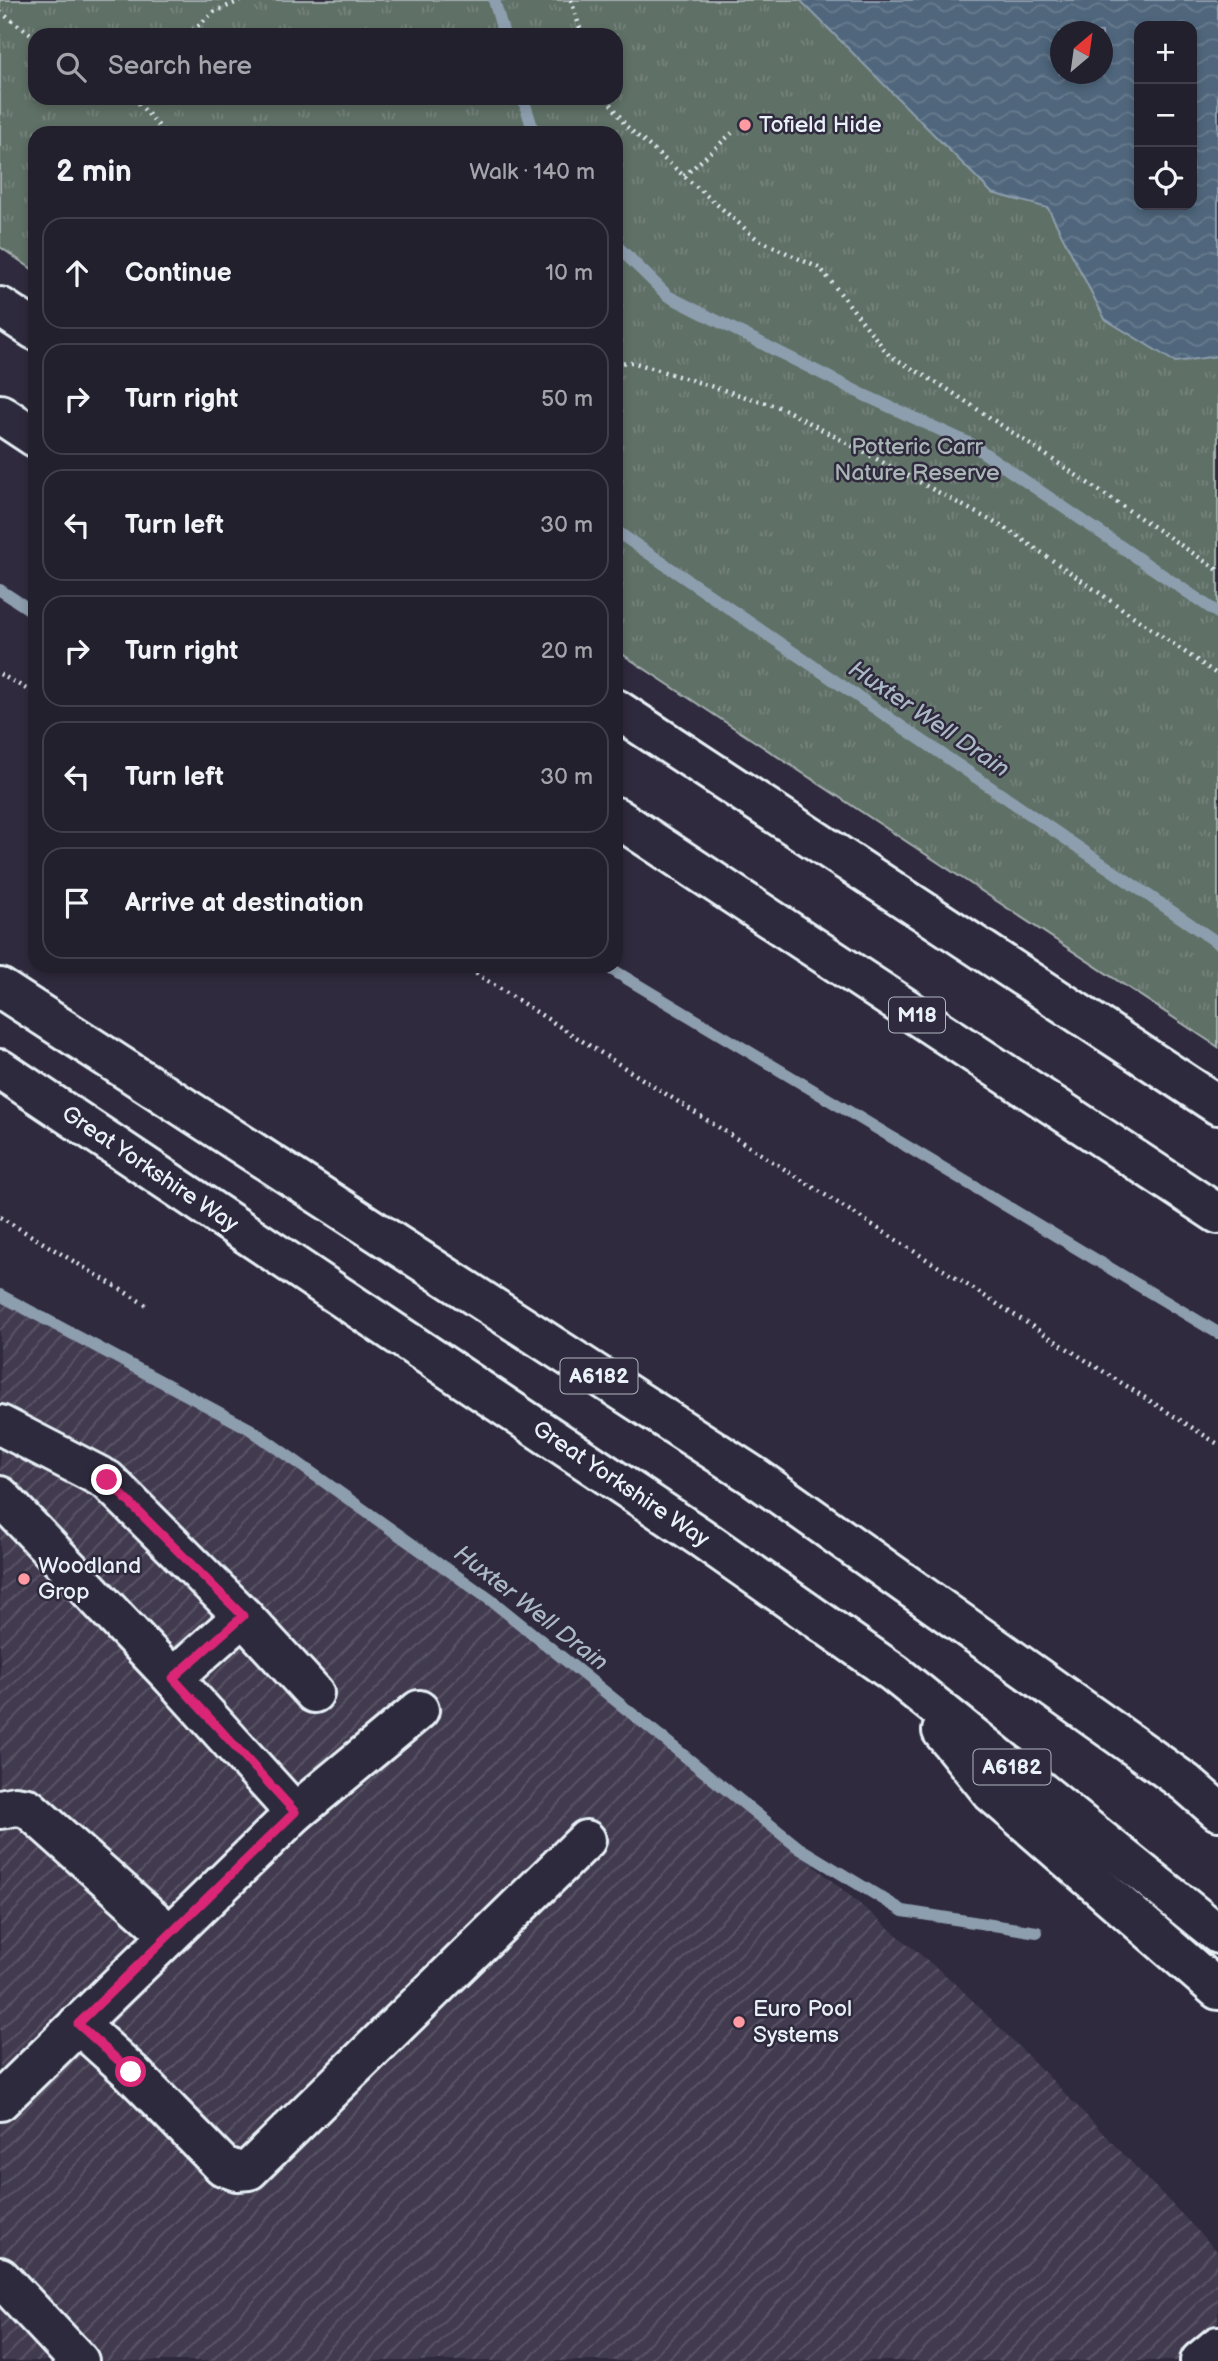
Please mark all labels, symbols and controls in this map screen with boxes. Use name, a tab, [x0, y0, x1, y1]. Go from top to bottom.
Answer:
north arrow	[1050, 21, 1113, 84]
map controls	[1134, 21, 1197, 210]
button: +	[1134, 21, 1197, 84]
search box	[28, 28, 623, 105]
icon: search	[52, 48, 90, 86]
text: Search here	[108, 51, 252, 82]
button: −	[1134, 84, 1197, 147]
place label: Tofield Hide	[759, 111, 882, 139]
marker: Tofield Hide	[737, 117, 753, 133]
button: locate	[1134, 147, 1197, 210]
text: 2 min	[56, 154, 132, 190]
text: Walk · 140 m	[469, 158, 595, 186]
icon: ahead	[58, 254, 96, 292]
text: Continue	[125, 258, 232, 289]
text: 10 m	[545, 259, 593, 287]
icon: right	[58, 380, 96, 418]
text: Turn right	[125, 384, 238, 415]
text: 50 m	[541, 385, 593, 413]
park label: Potteric Carr Nature Reserve	[834, 433, 1000, 487]
icon: left	[58, 506, 96, 544]
text: Turn left	[125, 510, 224, 541]
text: 30 m	[540, 511, 593, 539]
icon: right	[58, 632, 96, 670]
text: Turn right	[125, 636, 238, 667]
text: 20 m	[541, 637, 593, 665]
water label: Huxter Well Drain	[843, 655, 1015, 783]
icon: left	[58, 758, 96, 796]
text: Turn left	[125, 762, 224, 793]
text: 30 m	[540, 763, 593, 791]
icon: arrive	[58, 884, 96, 922]
text: Arrive at destination	[125, 888, 364, 919]
road number: M18	[889, 998, 945, 1032]
street label: Great Yorkshire Way	[56, 1100, 244, 1239]
road number: A6182	[560, 1358, 638, 1394]
street label: Great Yorkshire Way	[527, 1415, 715, 1554]
route end	[91, 1464, 122, 1495]
water label: Huxter Well Drain	[448, 1539, 614, 1677]
place label: Woodland Grop	[38, 1552, 141, 1606]
marker: Woodland Grop	[16, 1571, 32, 1587]
road number: A6182	[974, 1750, 1050, 1784]
place label: Euro Pool Systems	[753, 1995, 852, 2049]
marker: Euro Pool Systems	[731, 2014, 747, 2030]
route start	[115, 2056, 146, 2087]

